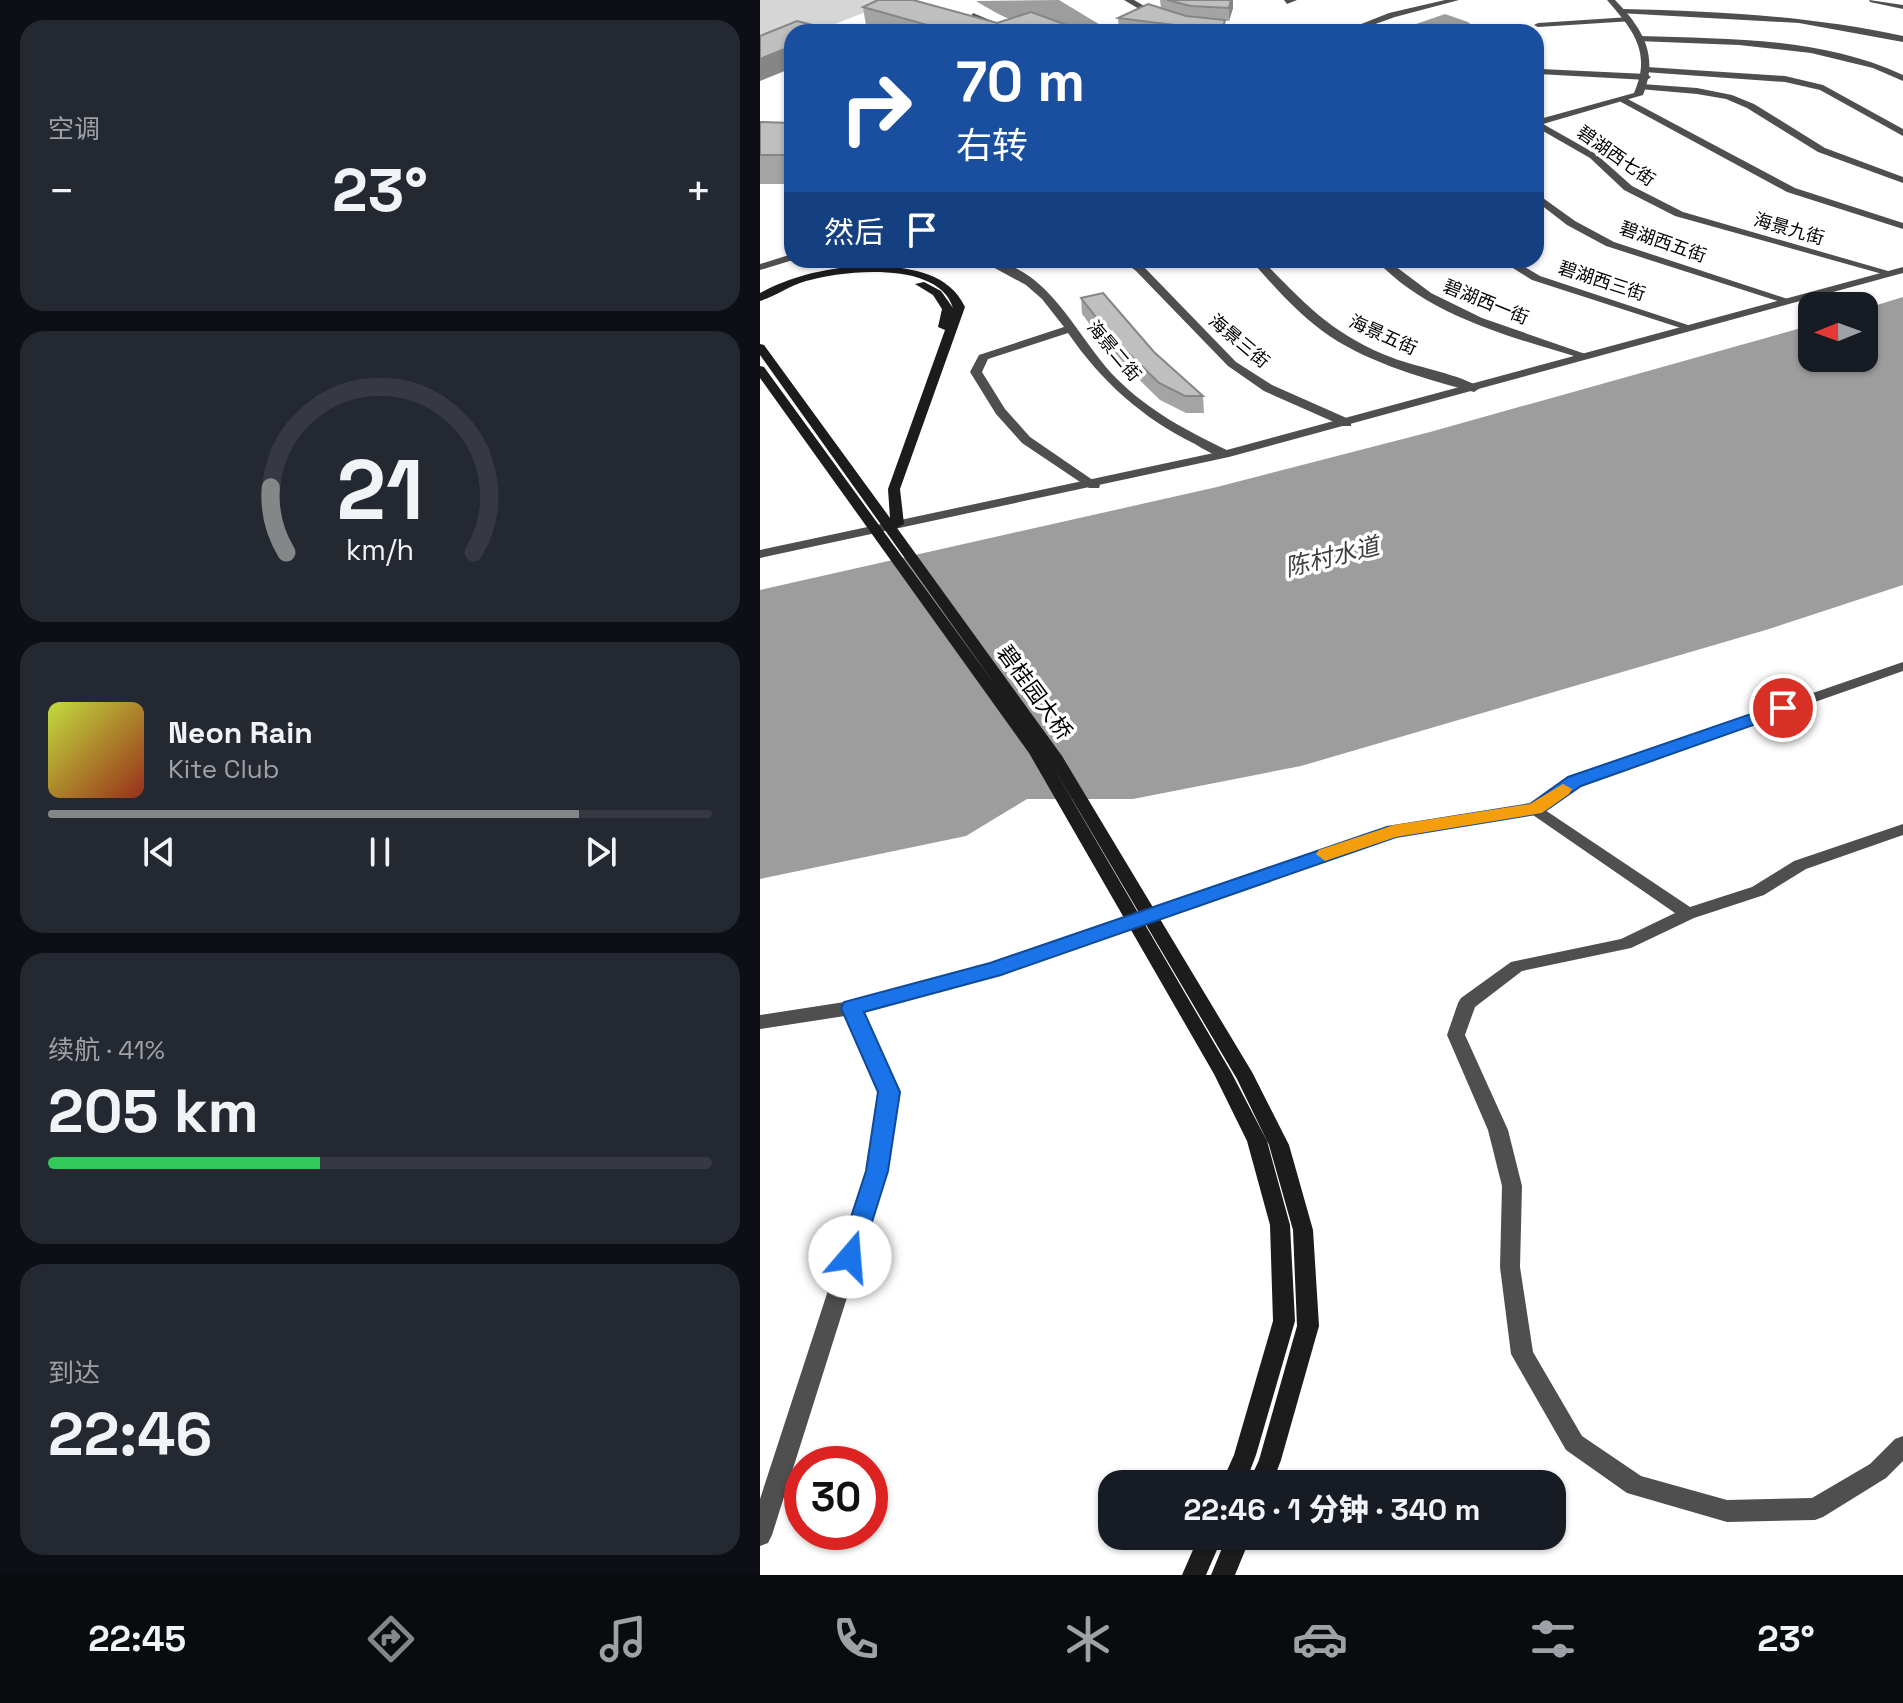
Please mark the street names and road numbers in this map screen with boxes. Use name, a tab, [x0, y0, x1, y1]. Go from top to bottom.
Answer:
street label: 碧湖西七街	[1573, 120, 1660, 191]
street label: 海景九街	[1751, 208, 1827, 249]
street label: 碧湖西五街	[1617, 216, 1709, 267]
street label: 碧湖西三街	[1556, 256, 1649, 305]
street label: 碧湖西一街	[1440, 274, 1532, 329]
street label: 海景三街	[1204, 309, 1274, 373]
street label: 海景五街	[1346, 309, 1421, 360]
street label: 海景二街	[1082, 316, 1146, 386]
street label: 碧桂园大桥	[991, 639, 1079, 745]

